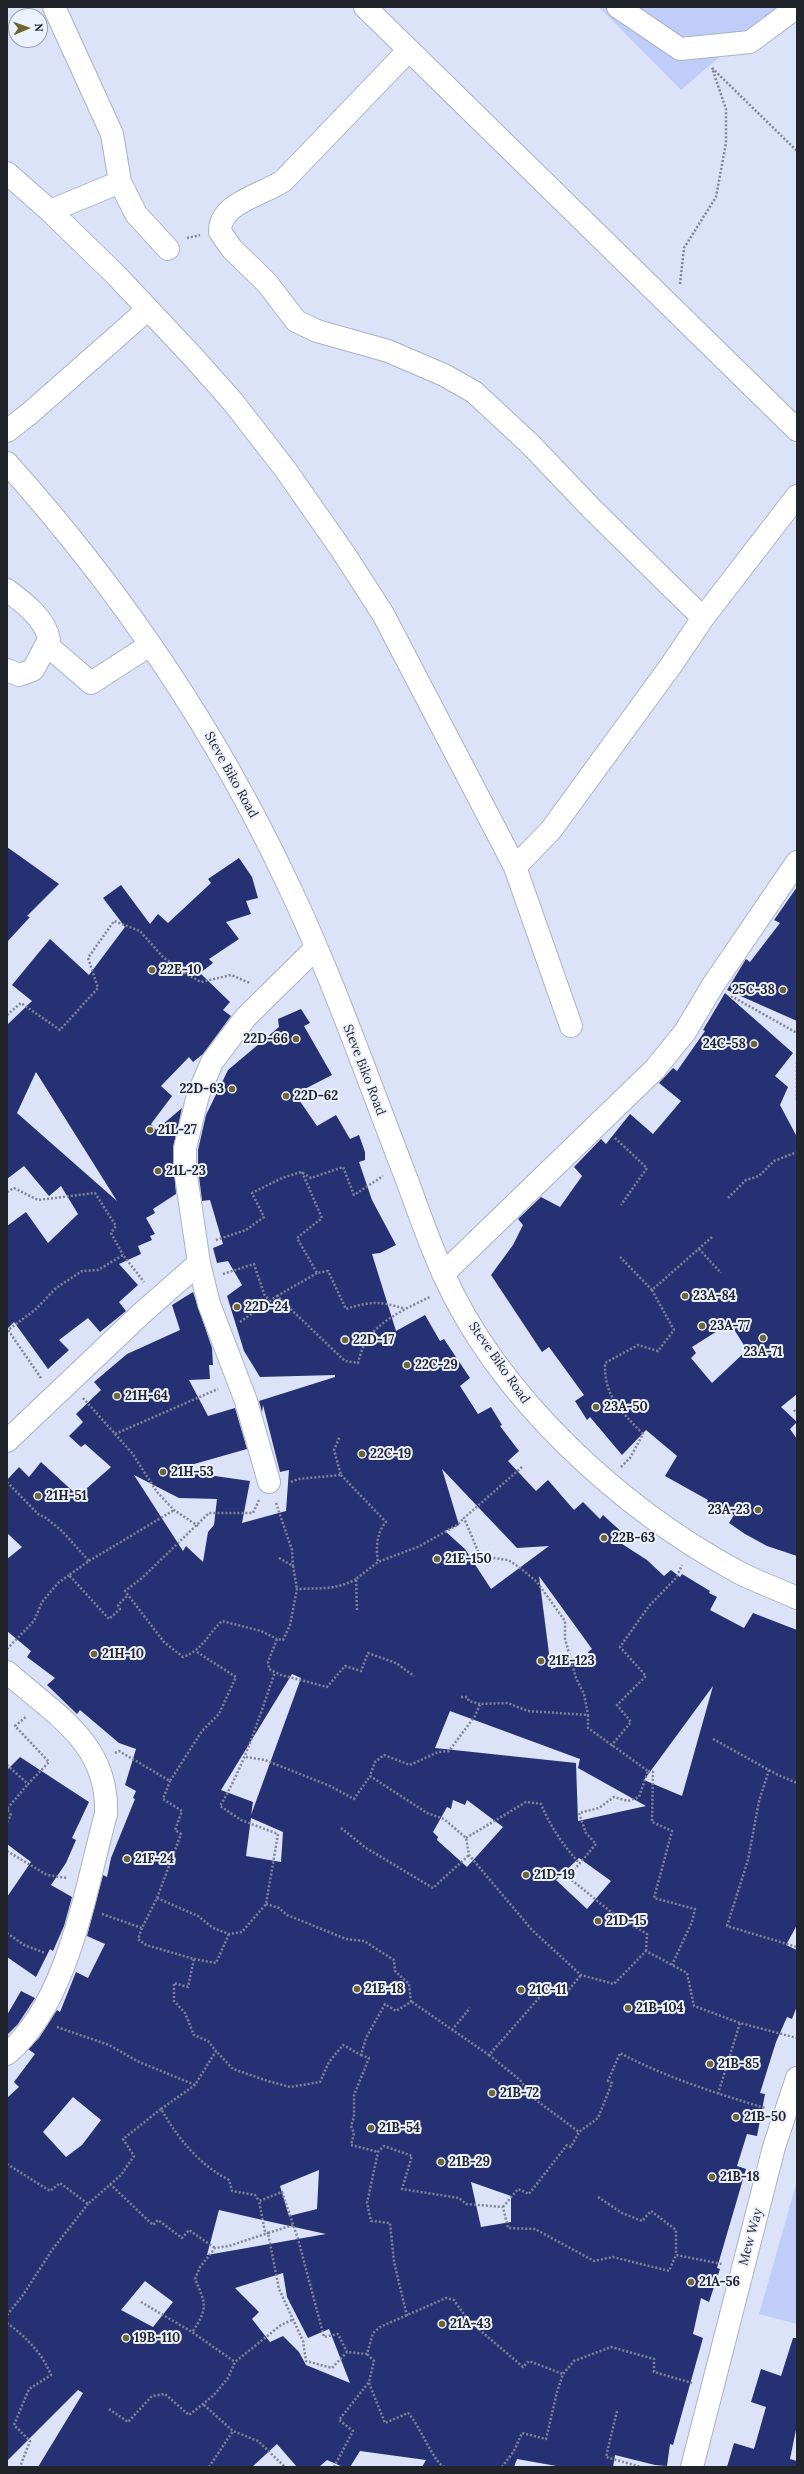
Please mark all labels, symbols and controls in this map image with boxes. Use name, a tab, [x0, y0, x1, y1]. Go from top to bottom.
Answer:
north arrow	[8, 8, 48, 48]
text: N	[32, 23, 46, 32]
street label: Steve Biko Road	[201, 729, 261, 821]
place label: 22E-10	[160, 962, 201, 978]
marker: 22E-10	[147, 965, 157, 975]
place label: 25C-38	[732, 982, 775, 998]
marker: 25C-38	[778, 985, 788, 995]
street label: Steve Biko Road	[340, 1022, 388, 1118]
place label: 22D-66	[243, 1031, 288, 1047]
marker: 22D-66	[291, 1034, 301, 1044]
place label: 24C-58	[703, 1036, 746, 1052]
marker: 24C-58	[749, 1039, 759, 1049]
place label: 22D-63	[179, 1081, 224, 1097]
marker: 22D-63	[227, 1084, 237, 1094]
place label: 22D-62	[294, 1088, 338, 1104]
marker: 22D-62	[281, 1091, 291, 1101]
place label: 21L-27	[158, 1122, 197, 1138]
marker: 21L-27	[145, 1125, 155, 1135]
place label: 21L-23	[166, 1163, 206, 1179]
marker: 21L-23	[153, 1166, 163, 1176]
place label: 23A-84	[693, 1288, 736, 1304]
marker: 23A-84	[680, 1291, 690, 1301]
place label: 22D-24	[245, 1299, 289, 1315]
marker: 22D-24	[232, 1302, 242, 1312]
place label: 23A-77	[710, 1318, 750, 1334]
street label: Steve Biko Road	[465, 1319, 533, 1407]
marker: 23A-77	[697, 1321, 707, 1331]
place label: 22D-17	[353, 1332, 394, 1348]
marker: 23A-71	[758, 1333, 768, 1343]
marker: 22D-17	[340, 1335, 350, 1345]
place label: 23A-71	[743, 1344, 783, 1360]
place label: 22C-29	[415, 1357, 458, 1373]
marker: 22C-29	[402, 1360, 412, 1370]
place label: 21H-64	[125, 1388, 168, 1404]
marker: 21H-64	[112, 1391, 122, 1401]
place label: 23A-50	[604, 1399, 648, 1415]
marker: 23A-50	[591, 1402, 601, 1412]
place label: 22C-19	[370, 1446, 411, 1462]
marker: 22C-19	[357, 1449, 367, 1459]
place label: 21H-53	[171, 1464, 214, 1480]
marker: 21H-53	[158, 1467, 168, 1477]
place label: 21H-51	[46, 1488, 87, 1504]
marker: 21H-51	[33, 1491, 43, 1501]
place label: 23A-23	[708, 1502, 750, 1518]
marker: 23A-23	[753, 1505, 763, 1515]
place label: 22B-63	[612, 1530, 655, 1546]
marker: 22B-63	[599, 1533, 609, 1543]
place label: 21E-150	[445, 1551, 492, 1567]
marker: 21E-150	[432, 1554, 442, 1564]
place label: 21H-10	[102, 1646, 144, 1662]
marker: 21H-10	[89, 1649, 99, 1659]
place label: 21E-123	[549, 1653, 595, 1669]
marker: 21E-123	[536, 1656, 546, 1666]
place label: 21F-24	[135, 1851, 174, 1867]
marker: 21F-24	[122, 1854, 132, 1864]
place label: 21D-19	[534, 1867, 575, 1883]
marker: 21D-19	[521, 1870, 531, 1880]
place label: 21D-15	[606, 1913, 646, 1929]
marker: 21D-15	[593, 1916, 603, 1926]
place label: 21E-18	[365, 1981, 404, 1997]
place label: 21C-11	[529, 1982, 566, 1998]
marker: 21E-18	[352, 1984, 362, 1994]
marker: 21C-11	[516, 1985, 526, 1995]
place label: 21B-104	[636, 2000, 684, 2016]
marker: 21B-104	[623, 2003, 633, 2013]
place label: 21B-85	[718, 2056, 759, 2072]
marker: 21B-85	[705, 2059, 715, 2069]
place label: 21B-72	[500, 2085, 539, 2101]
marker: 21B-72	[487, 2088, 497, 2098]
place label: 21B-50	[744, 2109, 786, 2125]
marker: 21B-50	[731, 2112, 741, 2122]
place label: 21B-54	[379, 2120, 420, 2136]
marker: 21B-54	[366, 2123, 376, 2133]
place label: 21B-29	[449, 2154, 490, 2170]
marker: 21B-29	[436, 2157, 446, 2167]
place label: 21B-18	[720, 2169, 760, 2185]
marker: 21B-18	[707, 2172, 717, 2182]
street label: Mew Way	[736, 2207, 766, 2267]
place label: 21A-56	[699, 2274, 740, 2290]
marker: 21A-56	[686, 2277, 696, 2287]
place label: 21A-43	[450, 2316, 491, 2332]
marker: 21A-43	[437, 2319, 447, 2329]
place label: 19B-110	[134, 2330, 180, 2346]
marker: 19B-110	[121, 2333, 131, 2343]

